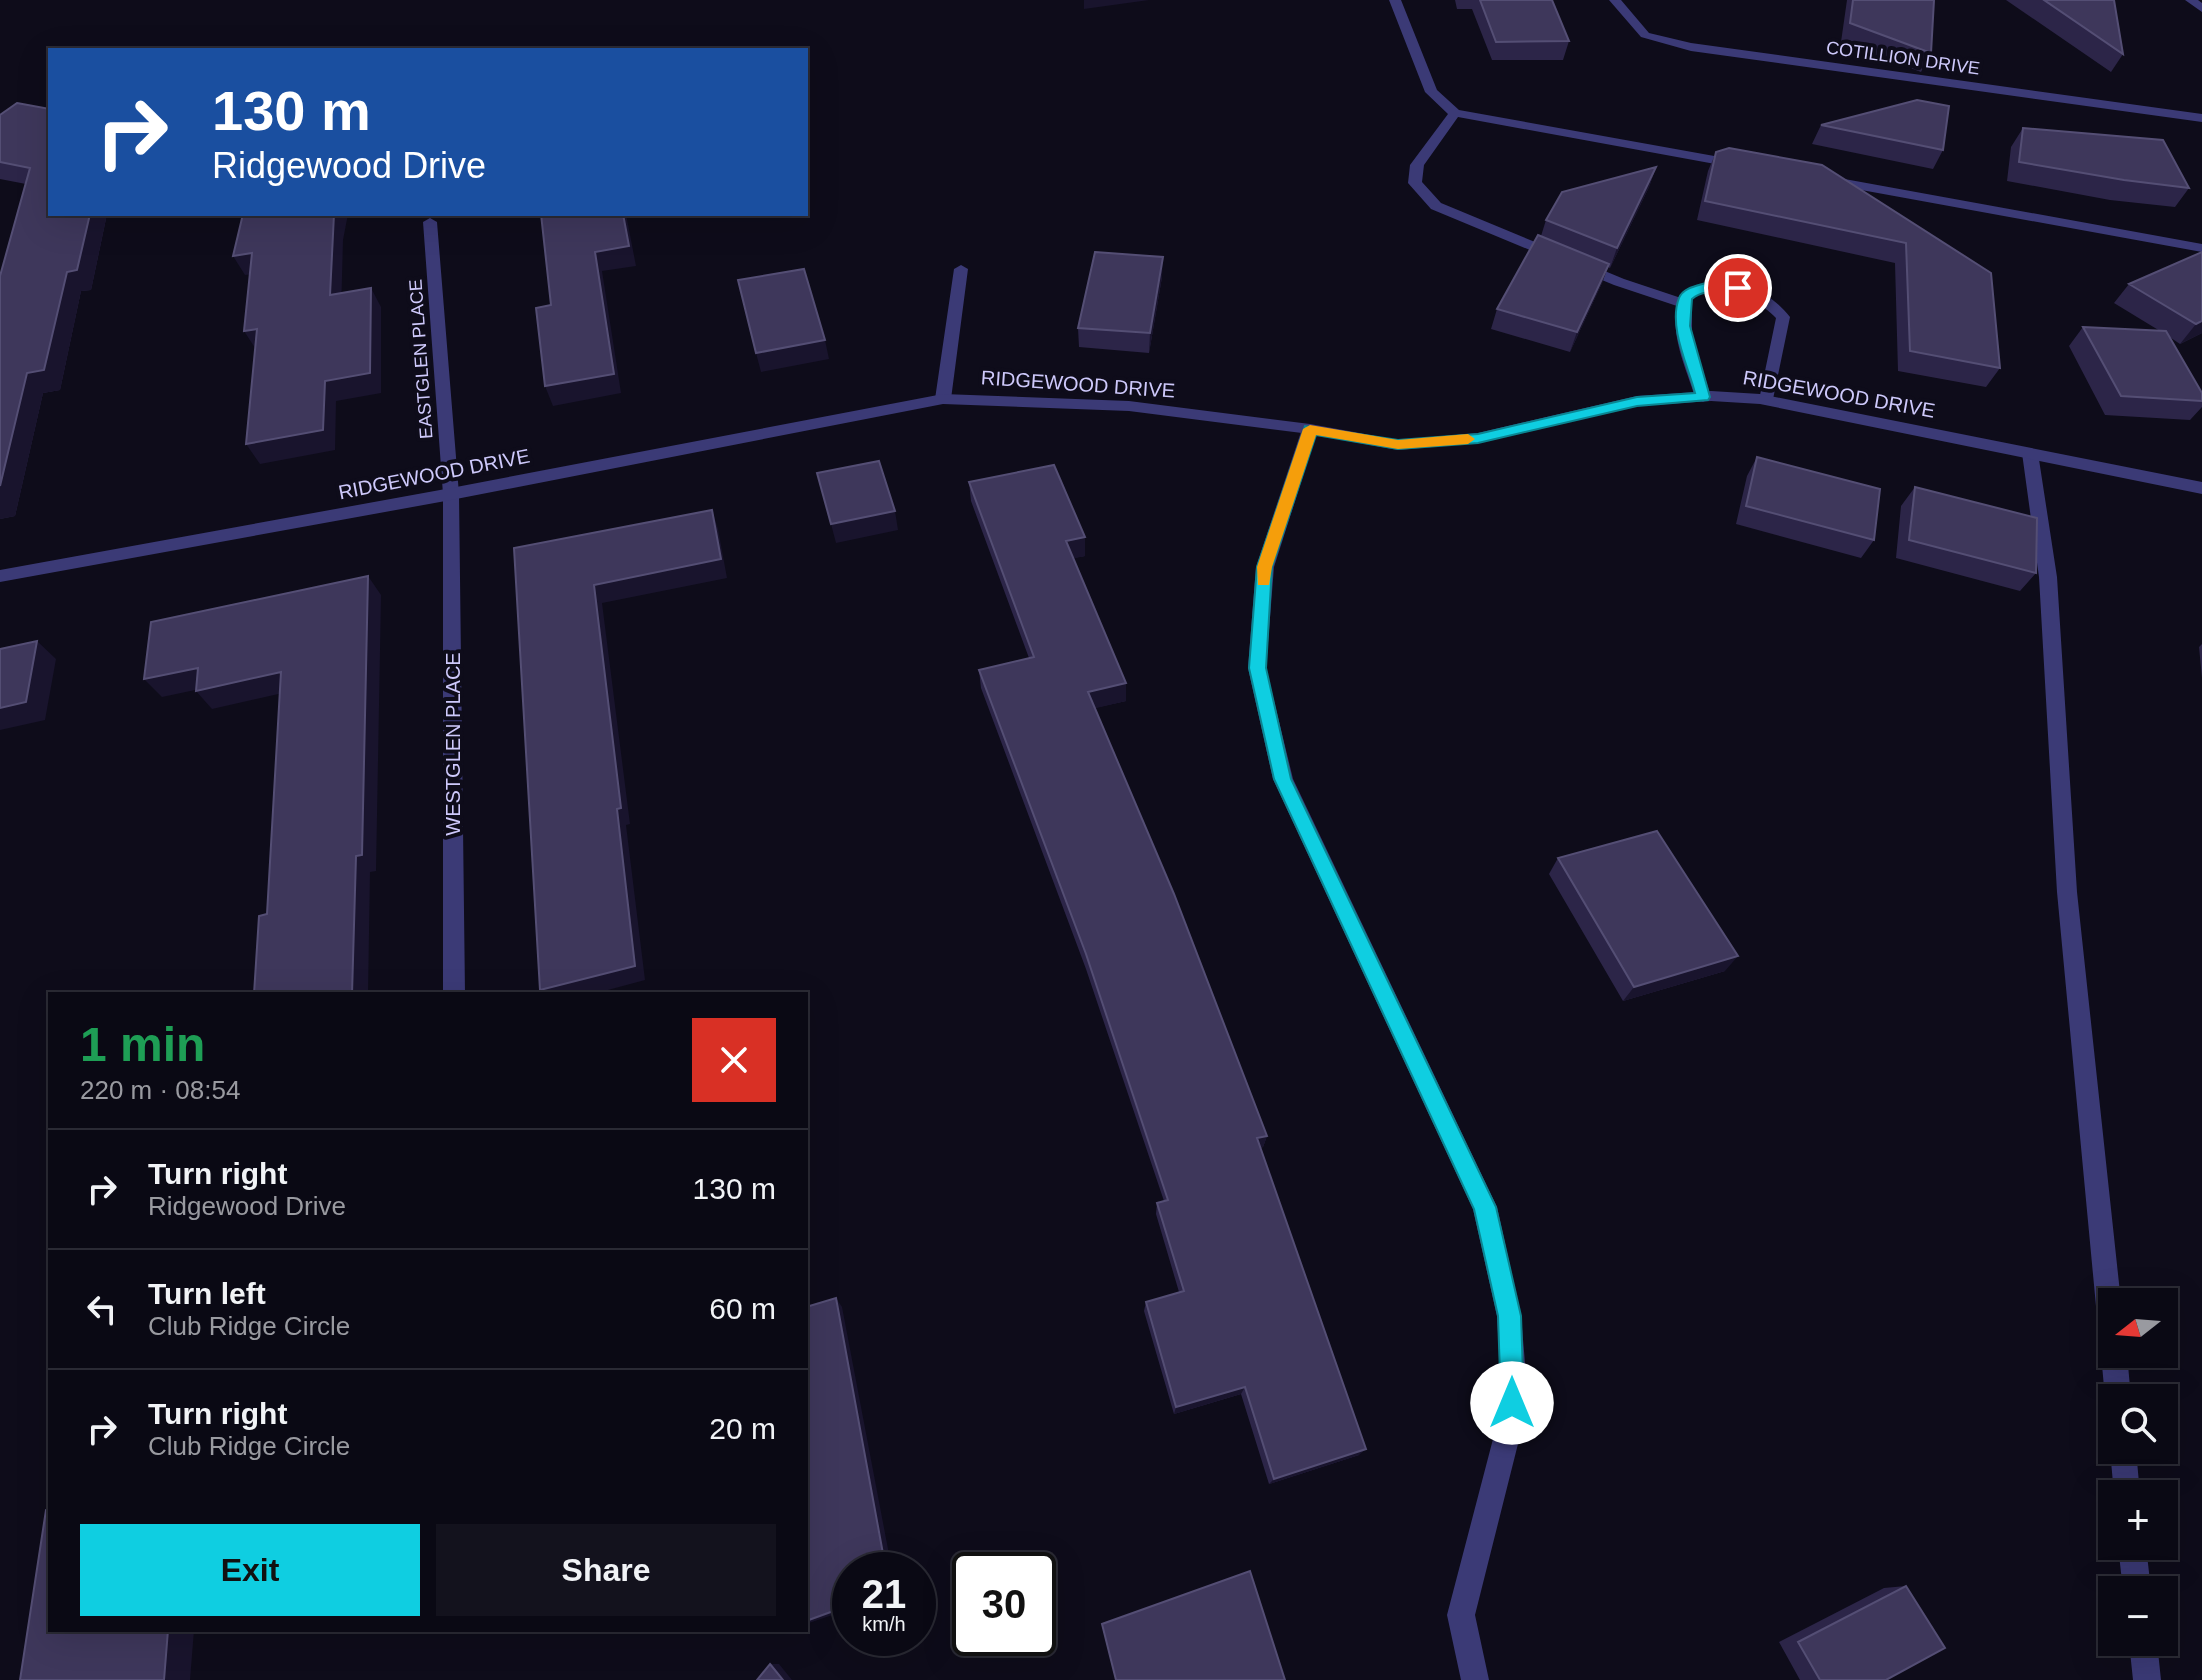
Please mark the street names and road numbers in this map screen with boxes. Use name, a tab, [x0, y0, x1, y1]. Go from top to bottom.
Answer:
street label: COTILLION DRIVE	[1825, 37, 1981, 79]
street label: EASTGLEN PLACE	[405, 278, 437, 440]
street label: RIDGEWOOD DRIVE	[980, 366, 1176, 402]
street label: RIDGEWOOD DRIVE	[1741, 366, 1937, 422]
street label: RIDGEWOOD DRIVE	[336, 445, 532, 503]
street label: WESTGLEN PLACE	[442, 652, 464, 836]

